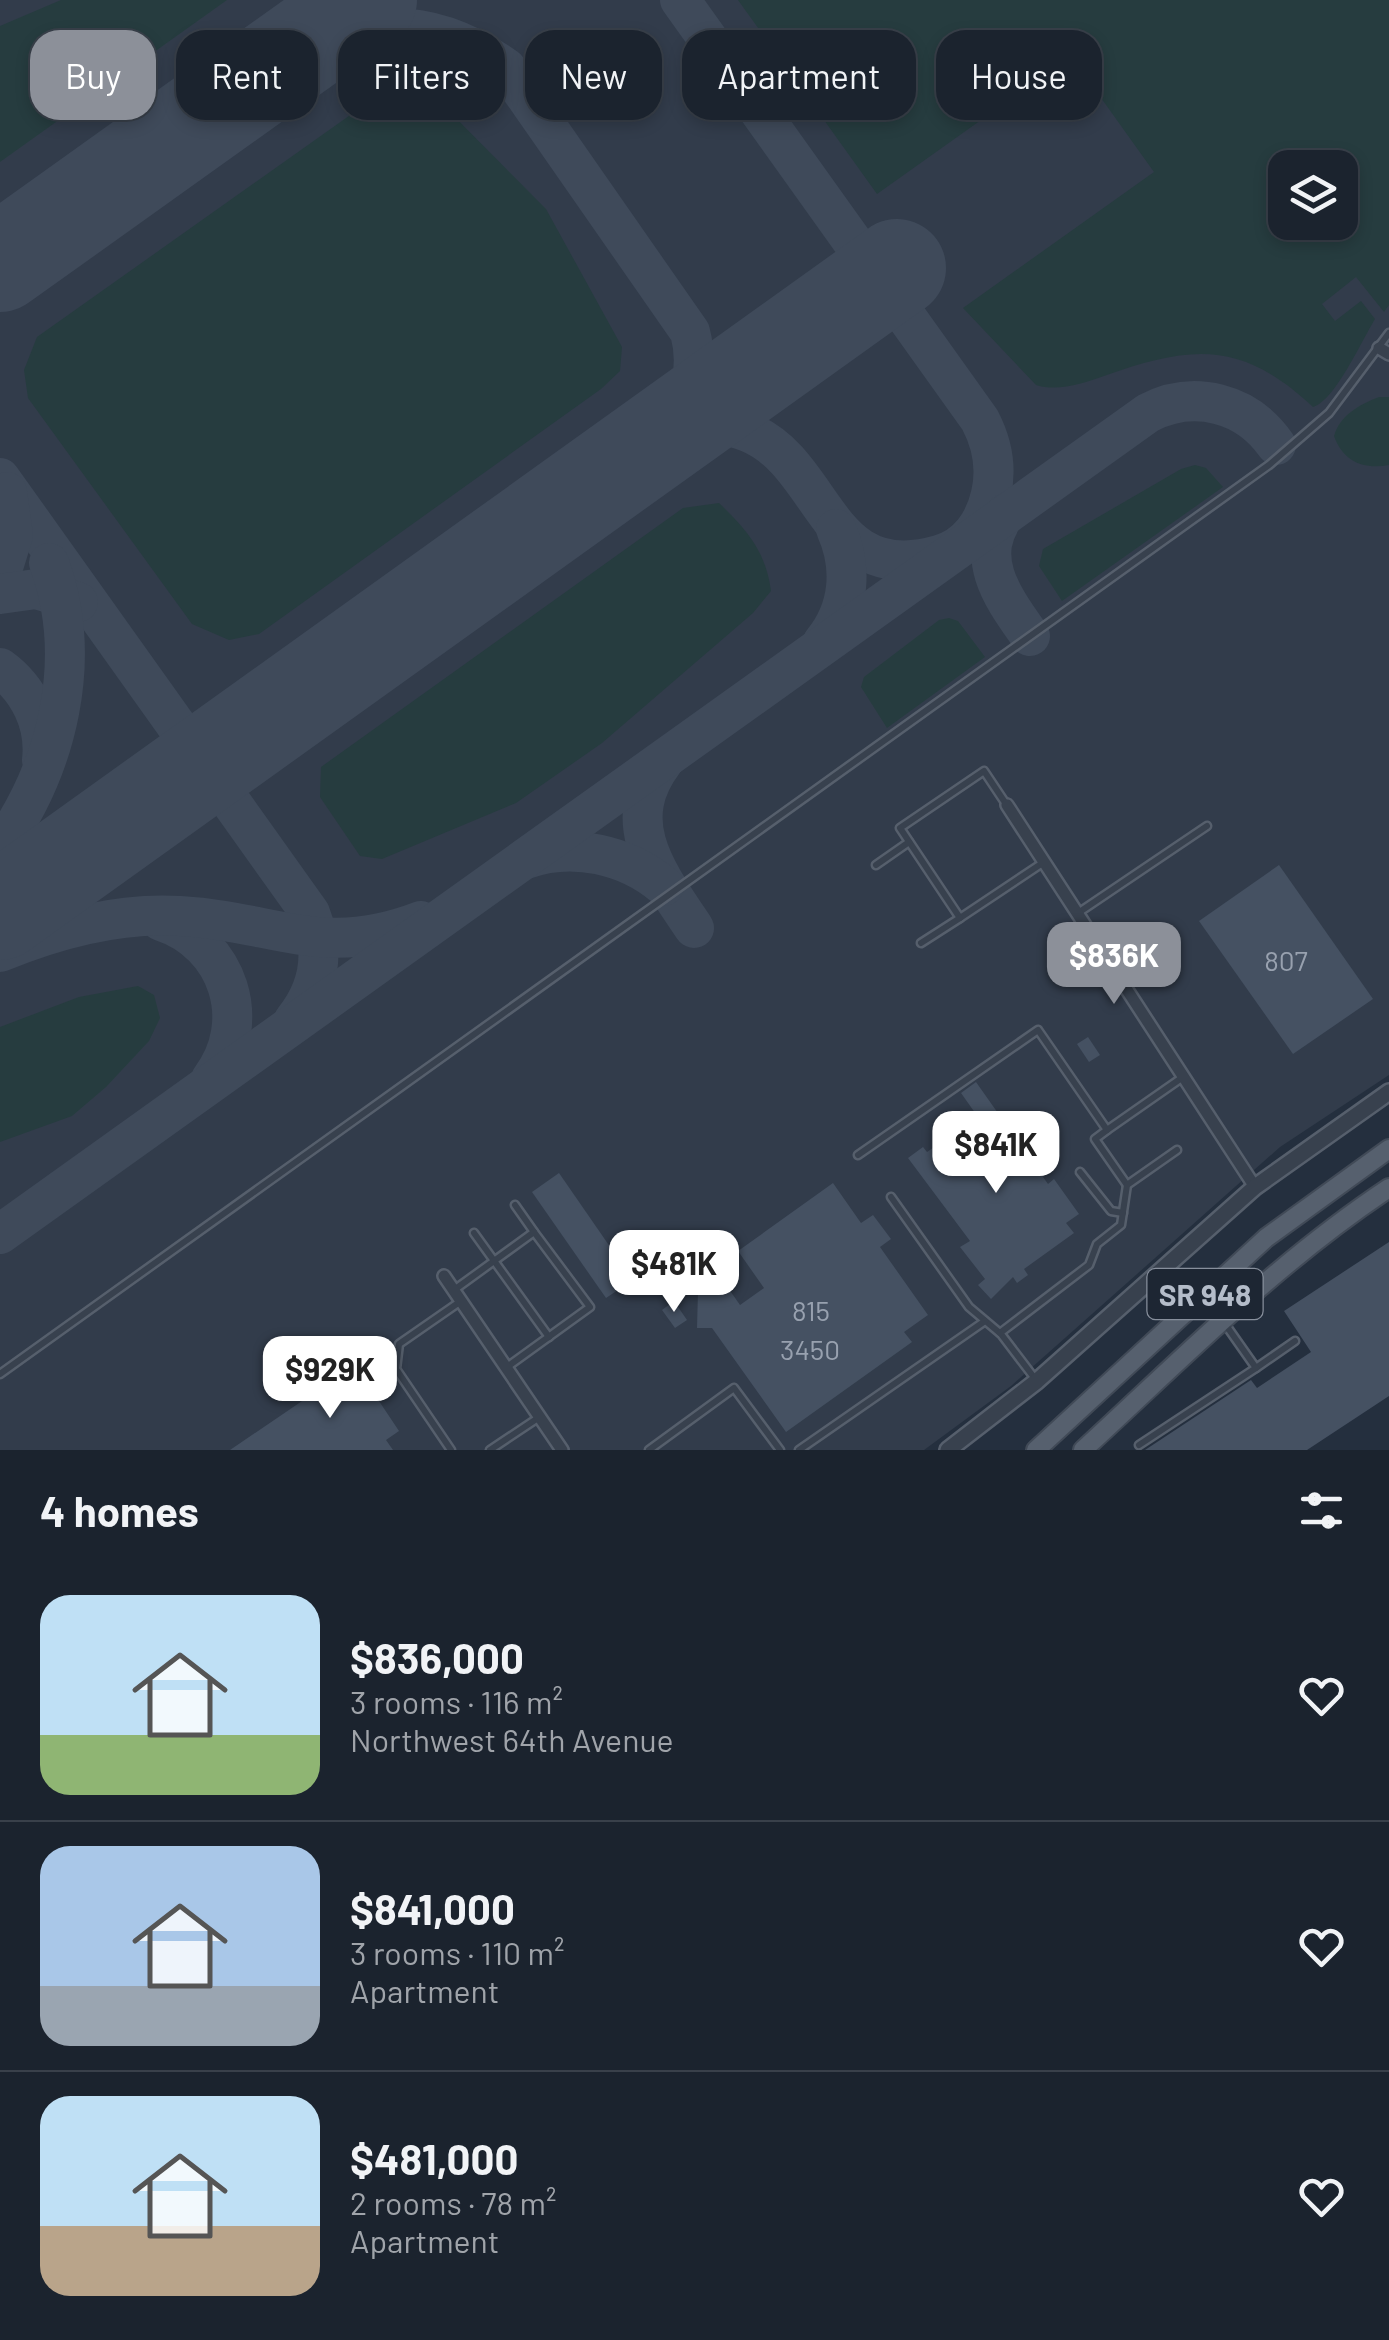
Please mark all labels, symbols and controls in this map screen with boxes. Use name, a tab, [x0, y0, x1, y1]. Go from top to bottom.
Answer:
chip: Buy	[30, 30, 156, 120]
chip: Rent	[176, 30, 318, 120]
chip: Filters	[338, 30, 505, 120]
chip: New	[525, 30, 662, 120]
chip: Apartment	[682, 30, 916, 120]
chip: House	[936, 30, 1102, 120]
map controls	[1268, 150, 1358, 240]
button: layers	[1268, 150, 1358, 240]
pin: $836K	[1044, 922, 1184, 1007]
text: $836K	[1069, 935, 1159, 973]
house number: 807	[1264, 943, 1308, 977]
pin: $841K	[926, 1111, 1066, 1196]
text: $841K	[954, 1124, 1038, 1162]
pin: $481K	[604, 1230, 744, 1315]
text: $481K	[631, 1243, 717, 1281]
road number: SR 948	[1148, 1269, 1262, 1319]
house number: 815	[792, 1293, 830, 1327]
house number: 3450	[780, 1332, 840, 1366]
pin: $929K	[260, 1336, 400, 1421]
text: $929K	[285, 1349, 375, 1387]
icon: filters	[1294, 1483, 1349, 1538]
text: 4 homes	[40, 1485, 199, 1535]
text: $836,000	[350, 1632, 524, 1682]
icon: home	[120, 1635, 240, 1755]
icon: heart	[1294, 1668, 1349, 1723]
text: 3 rooms · 116 m²	[350, 1682, 563, 1720]
text: Northwest 64th Avenue	[350, 1720, 674, 1758]
text: $841,000	[350, 1883, 515, 1933]
icon: home	[120, 1886, 240, 2006]
icon: heart	[1294, 1919, 1349, 1974]
text: 3 rooms · 110 m²	[350, 1933, 565, 1971]
text: Apartment	[350, 1971, 499, 2009]
text: $481,000	[350, 2133, 518, 2183]
icon: home	[120, 2136, 240, 2256]
icon: heart	[1294, 2169, 1349, 2224]
text: 2 rooms · 78 m²	[350, 2183, 556, 2221]
text: Apartment	[350, 2221, 499, 2259]

